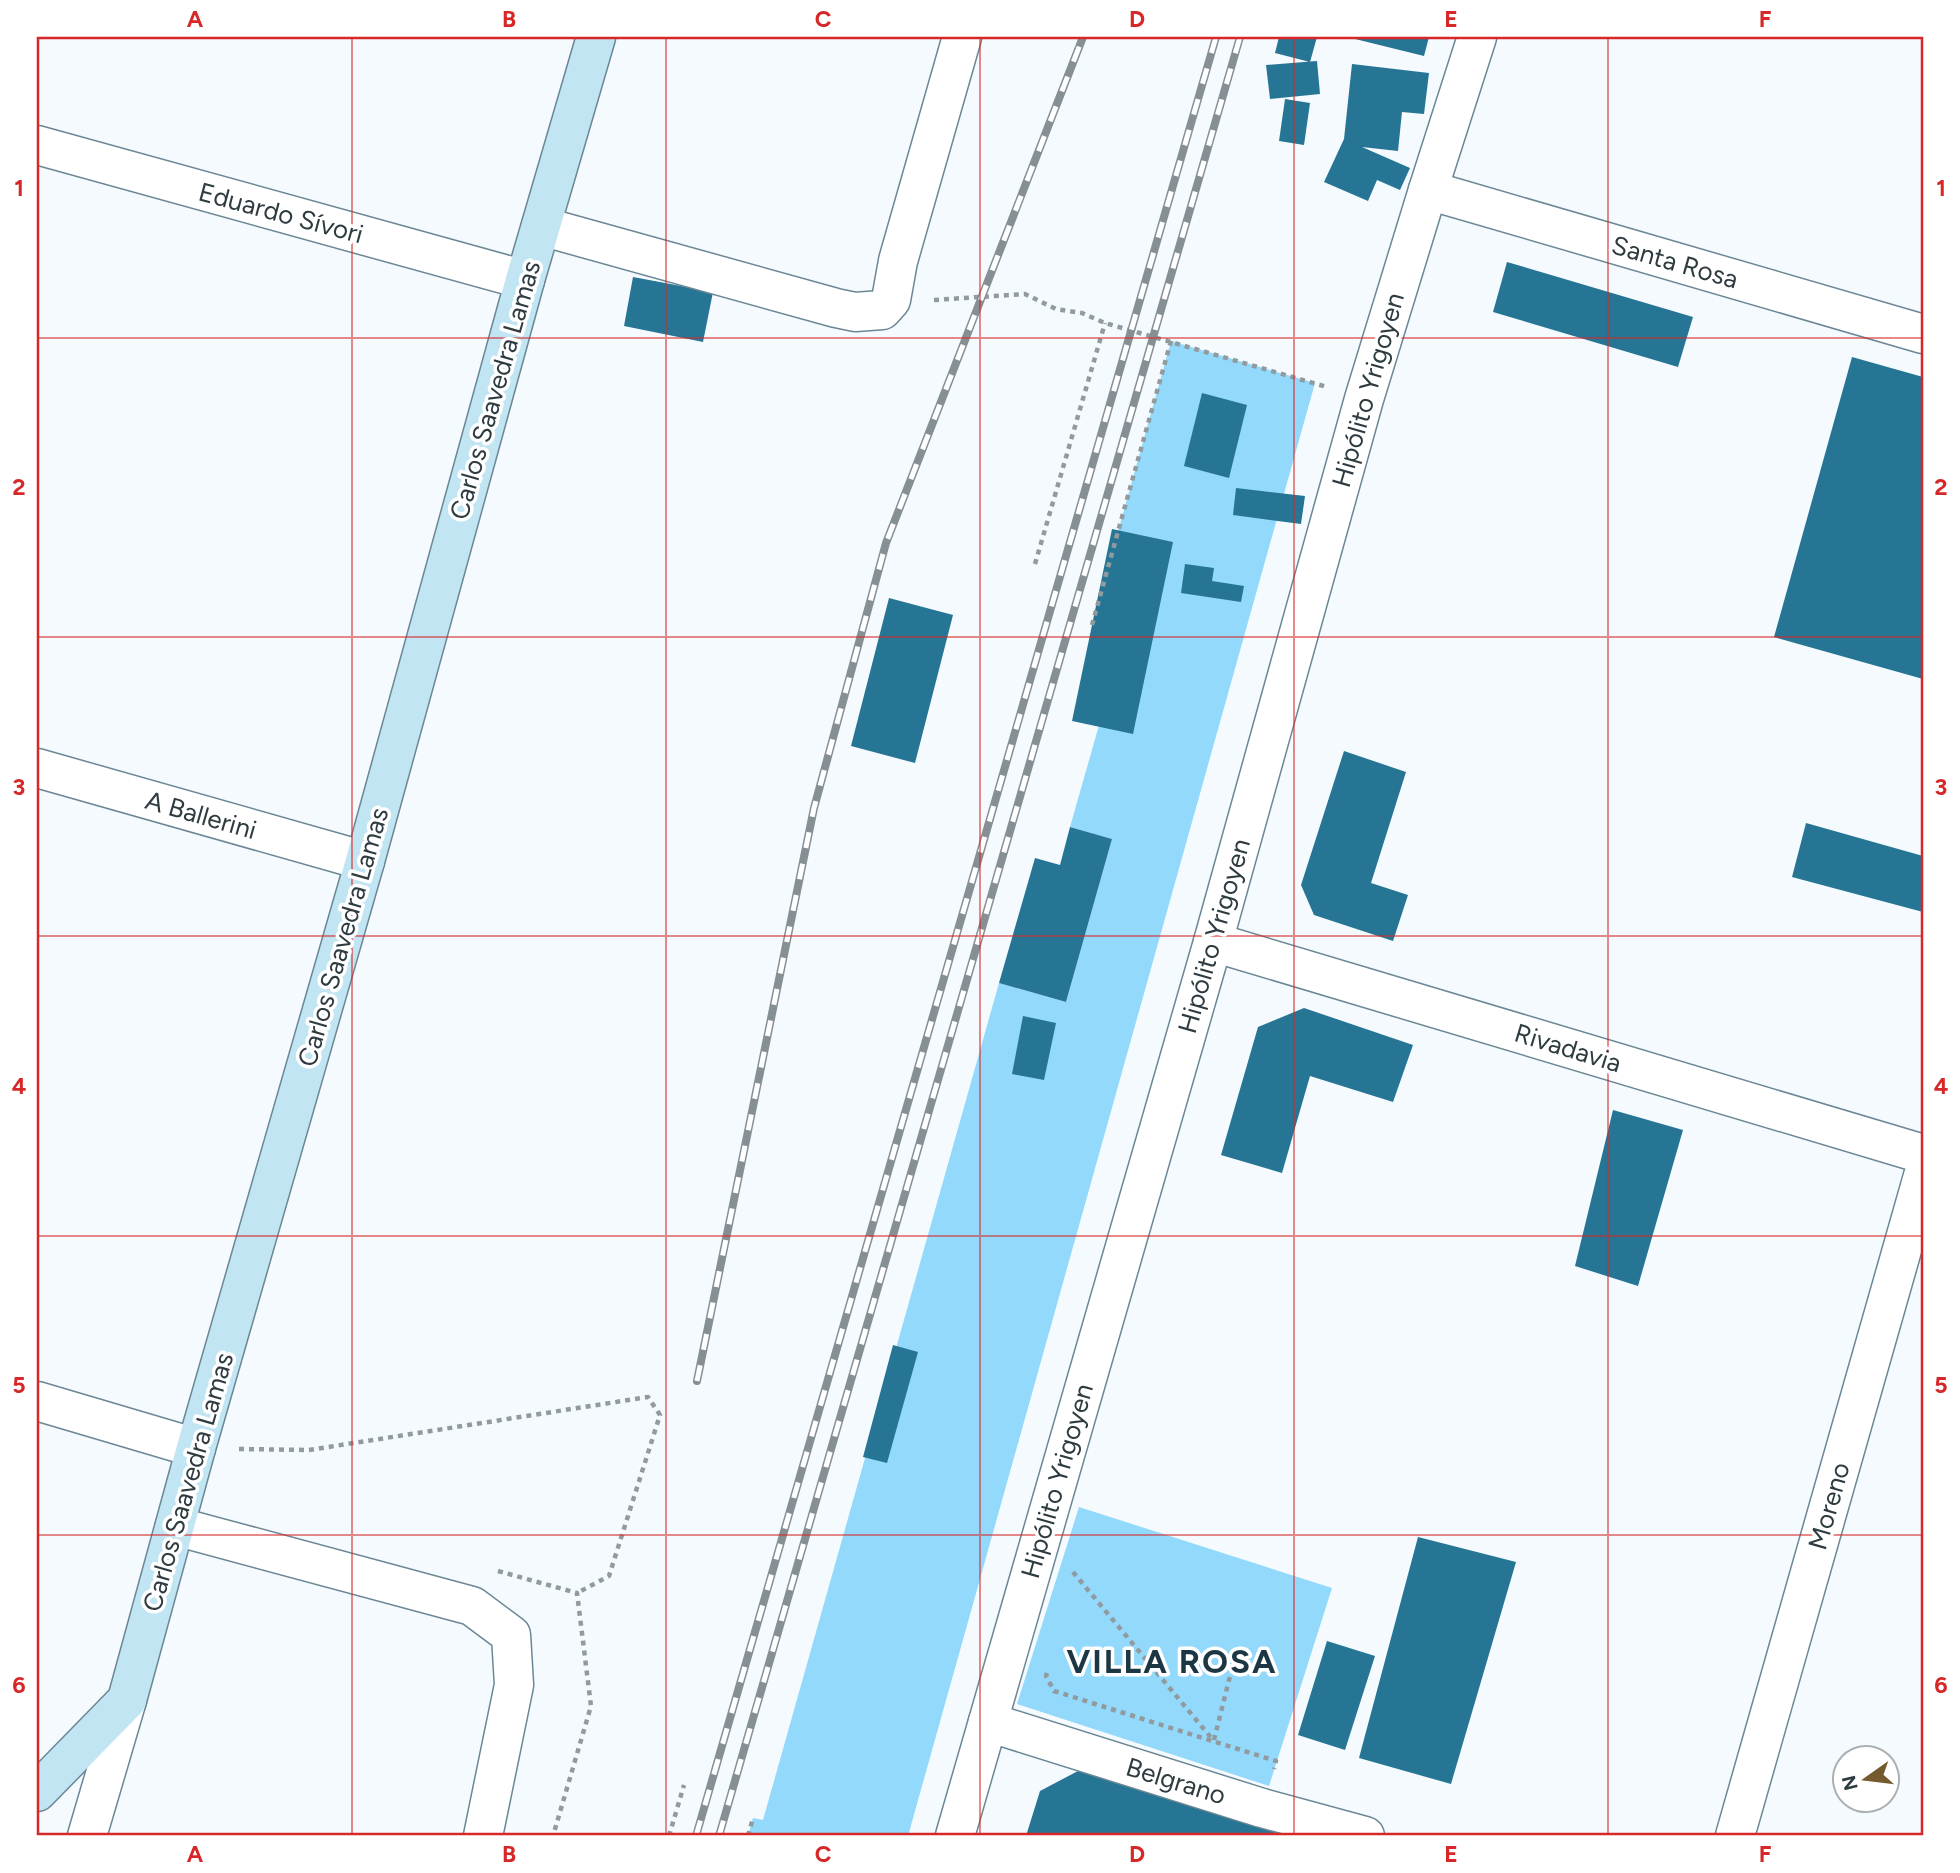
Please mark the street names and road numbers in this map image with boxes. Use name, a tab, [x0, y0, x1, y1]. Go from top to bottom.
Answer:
street label: Eduardo Sívori	[195, 176, 367, 250]
street label: Santa Rosa	[1608, 229, 1742, 295]
street label: Carlos Saavedra Lamas	[443, 257, 547, 523]
street label: Hipólito Yrigoyen	[1325, 289, 1411, 491]
street label: A Ballerini	[142, 784, 260, 846]
street label: Carlos Saavedra Lamas	[291, 804, 395, 1070]
street label: Hipólito Yrigoyen	[1171, 835, 1257, 1037]
street label: Rivadavia	[1511, 1017, 1625, 1079]
street label: Carlos Saavedra Lamas	[136, 1349, 240, 1615]
street label: Hipólito Yrigoyen	[1014, 1380, 1100, 1582]
street label: Moreno	[1801, 1458, 1857, 1554]
street label: Belgrano	[1122, 1751, 1230, 1811]

